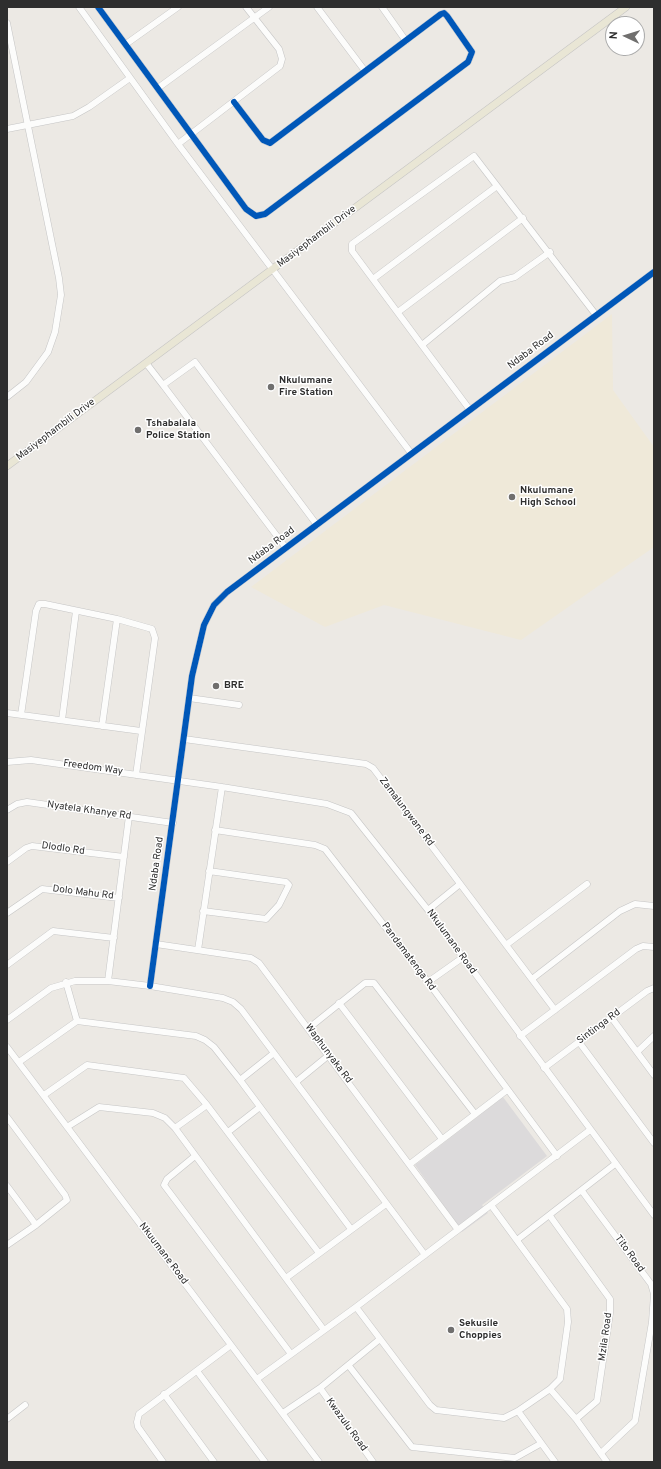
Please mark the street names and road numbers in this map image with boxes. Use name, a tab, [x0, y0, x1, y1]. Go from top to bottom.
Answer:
street label: Masiyephambili Drive	[275, 203, 359, 271]
street label: Ndaba Road	[506, 330, 556, 372]
street label: Masiyephambili Drive	[14, 396, 98, 464]
street label: Ndaba Road	[247, 525, 297, 567]
street label: Freedom Way	[62, 758, 124, 778]
street label: Zamalungwane Rd	[376, 775, 436, 849]
street label: Nyatela Khanye Rd	[46, 799, 132, 823]
street label: Ndaba Road	[147, 836, 167, 892]
street label: Dlodlo Rd	[41, 840, 85, 858]
street label: Dolo Mahu Rd	[52, 883, 114, 903]
street label: Nkulumane Road	[424, 907, 478, 977]
street label: Pandamatenga Rd	[378, 921, 438, 993]
street label: Sintinga Rd	[575, 1007, 623, 1047]
street label: Waphunyaka Rd	[302, 1022, 354, 1086]
street label: Nkuumane Road	[136, 1221, 190, 1287]
street label: Tito Road	[611, 1233, 647, 1275]
street label: Mzila Road	[597, 1312, 615, 1362]
street label: Kwazulu Road	[323, 1396, 369, 1454]

